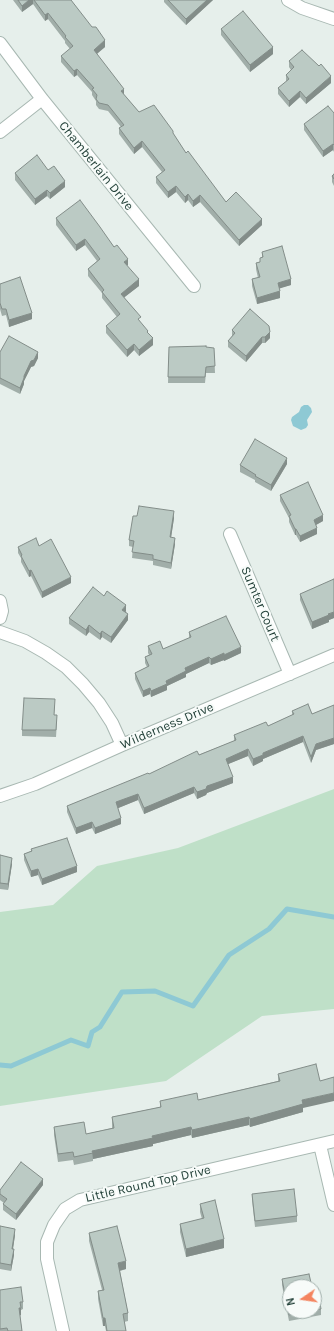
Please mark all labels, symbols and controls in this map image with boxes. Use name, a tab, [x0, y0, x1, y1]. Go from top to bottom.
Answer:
street label: Chamberlain Drive	[55, 118, 137, 214]
street label: Sumter Court	[237, 564, 283, 644]
street label: Wilderness Drive	[118, 699, 216, 753]
street label: Little Round Top Drive	[84, 1162, 212, 1206]
north arrow	[282, 1279, 322, 1319]
text: N	[284, 1296, 298, 1307]

